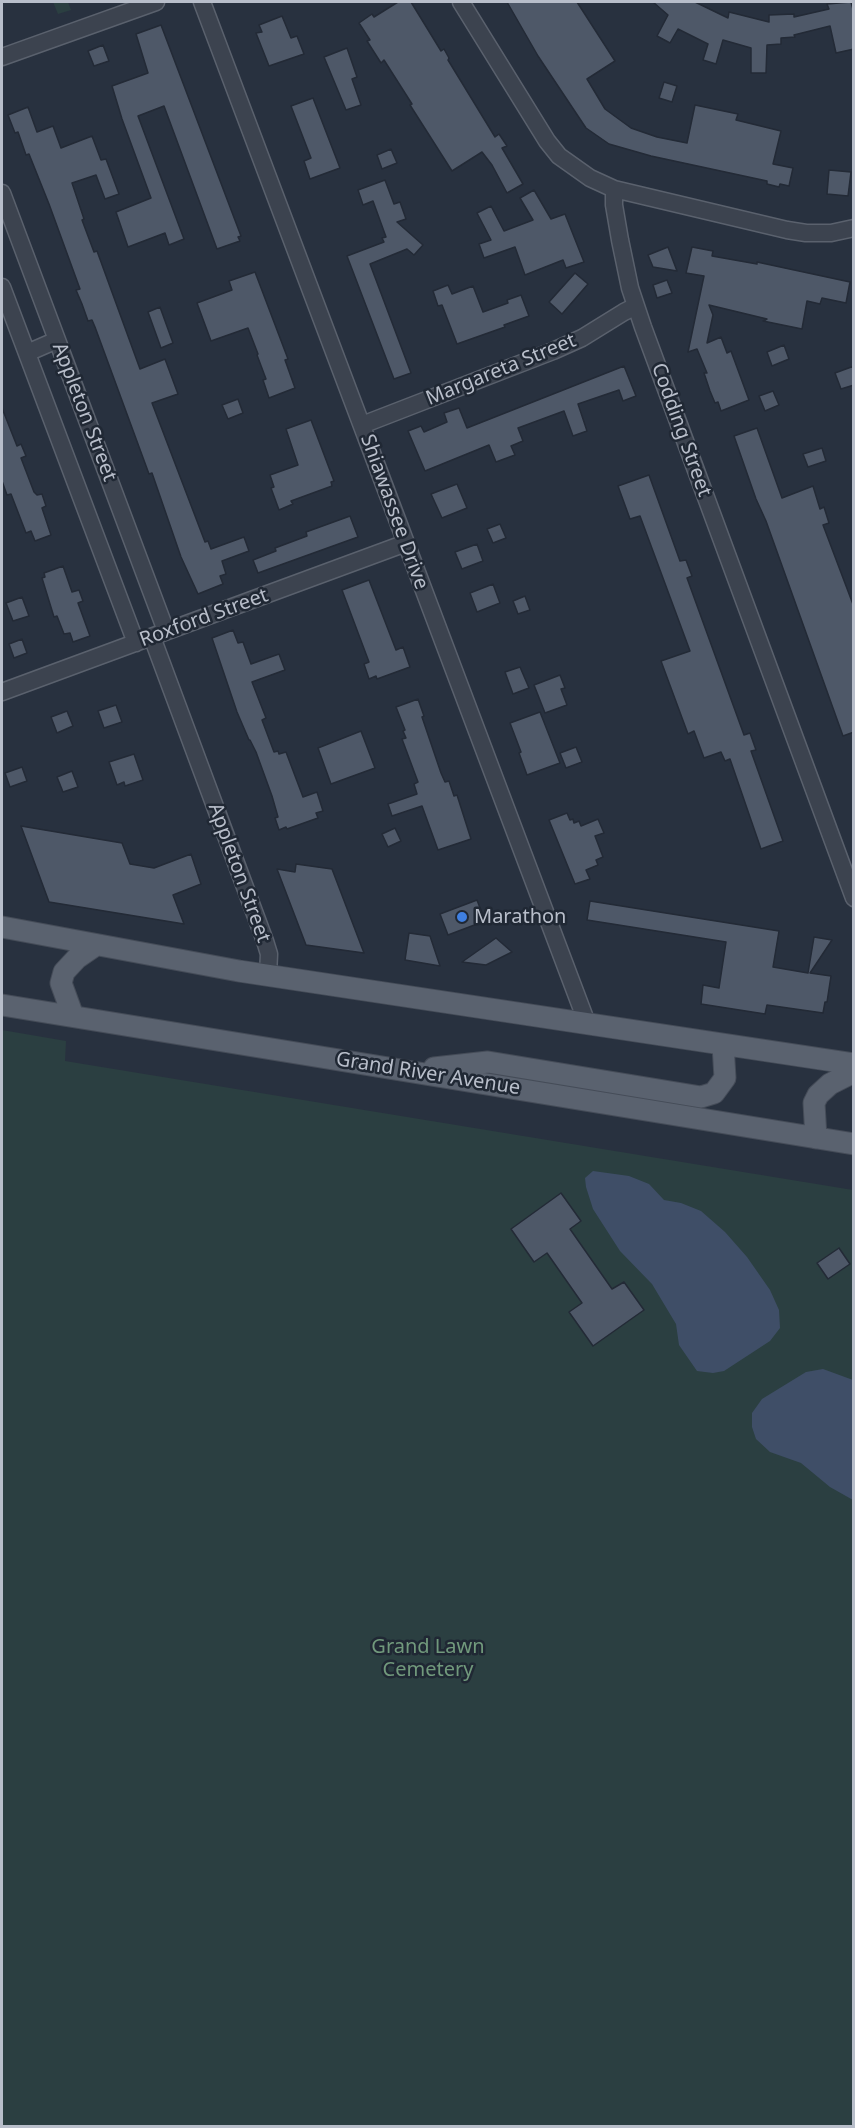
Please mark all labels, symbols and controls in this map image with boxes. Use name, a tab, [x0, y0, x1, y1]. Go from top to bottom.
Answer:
street label: Margareta Street	[423, 329, 579, 411]
street label: Appleton Street	[47, 339, 121, 485]
street label: Codding Street	[646, 360, 716, 500]
street label: Shiawassee Drive	[355, 431, 433, 593]
street label: Roxford Street	[137, 584, 271, 652]
street label: Appleton Street	[203, 800, 275, 946]
place label: Marathon	[474, 905, 566, 929]
marker: Marathon	[455, 910, 469, 924]
street label: Grand River Avenue	[334, 1048, 522, 1100]
park label: Grand Lawn Cemetery	[371, 1635, 485, 1682]

